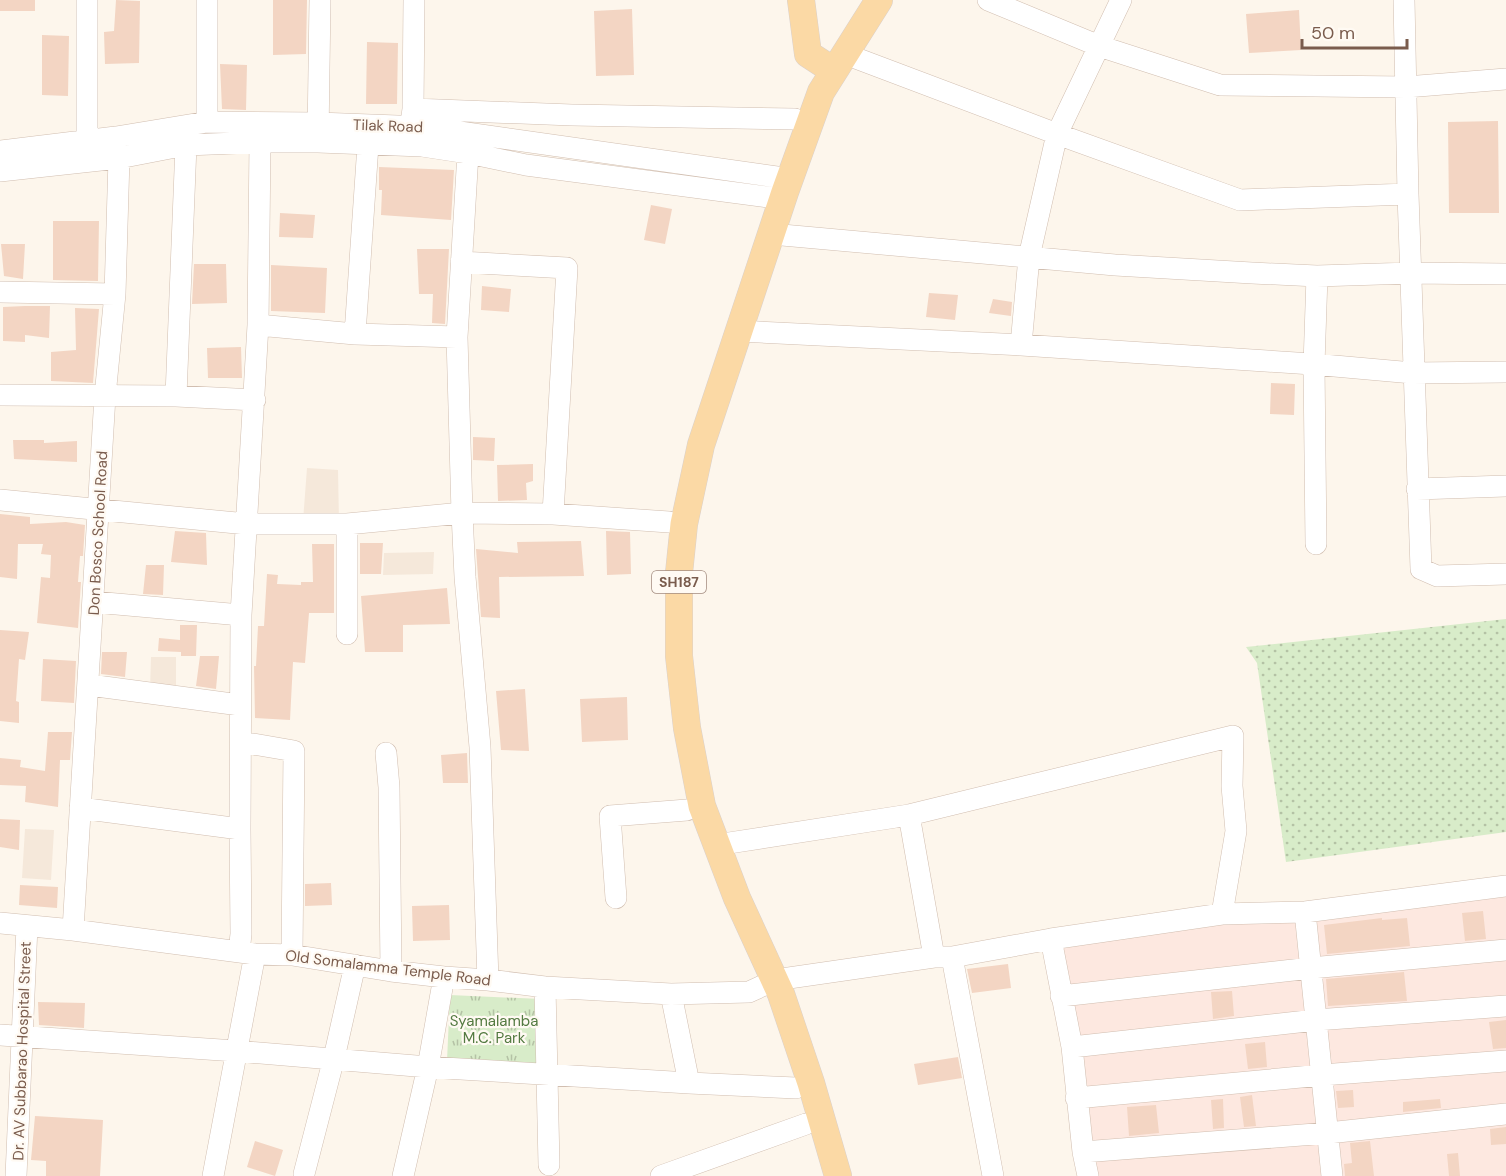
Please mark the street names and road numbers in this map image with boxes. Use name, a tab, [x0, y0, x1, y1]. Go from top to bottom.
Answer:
street label: Tilak Road	[353, 115, 423, 137]
street label: Don Bosco School Road	[84, 450, 112, 616]
road number: SH187	[652, 571, 706, 593]
street label: Dr. AV Subbarao Hospital Street	[8, 941, 36, 1161]
street label: Old Somalamma Temple Road	[284, 945, 492, 991]

